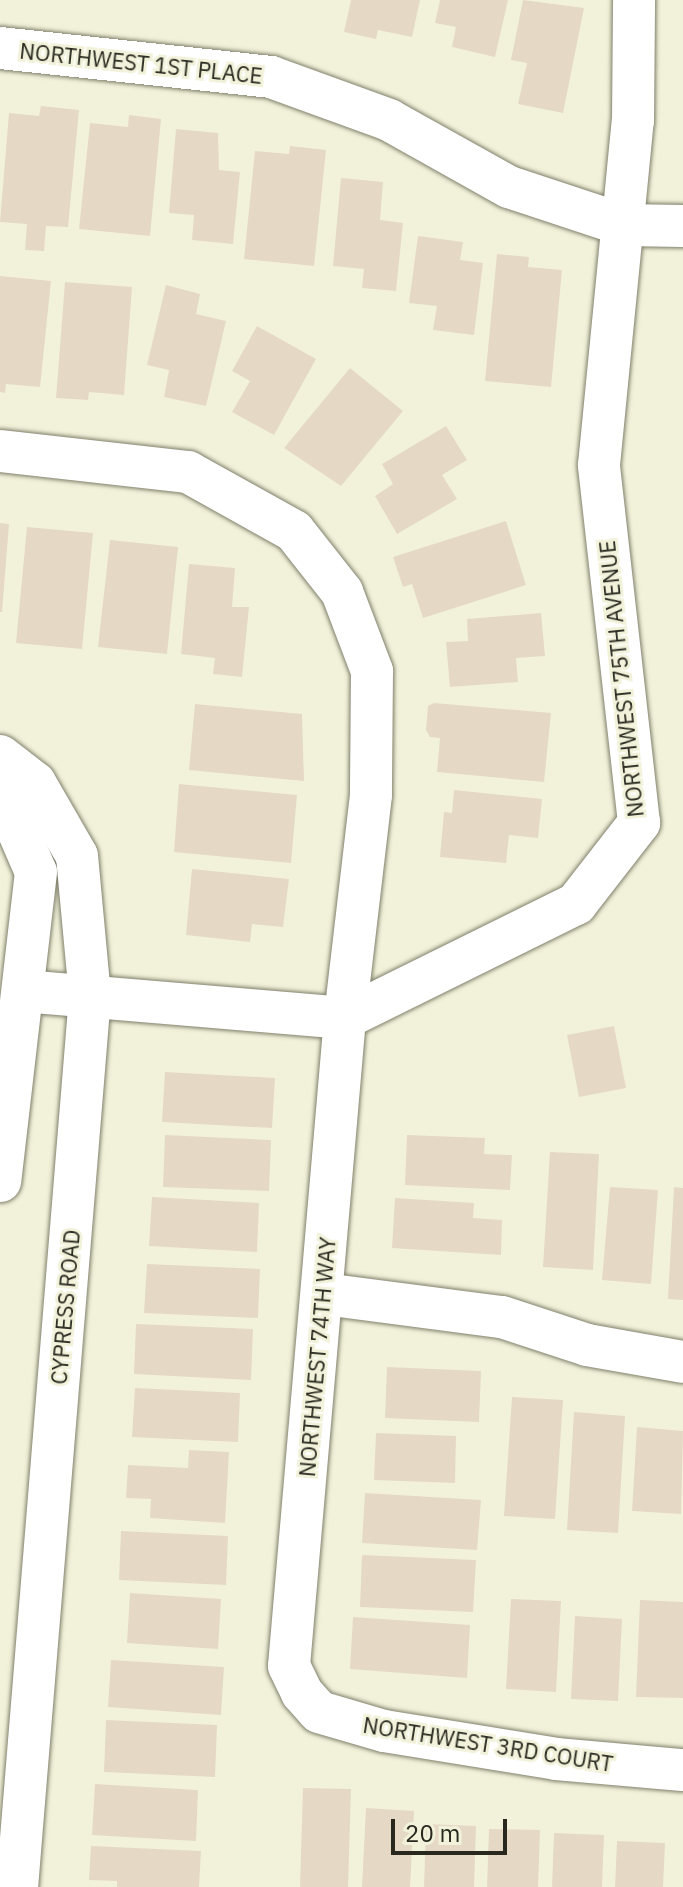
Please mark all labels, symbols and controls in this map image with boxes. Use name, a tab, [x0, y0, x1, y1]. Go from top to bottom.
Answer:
street label: NORTHWEST 1ST PLACE	[18, 37, 264, 89]
street label: NORTHWEST 75TH AVENUE	[593, 539, 649, 819]
street label: CYPRESS ROAD	[45, 1228, 85, 1386]
street label: NORTHWEST 74TH WAY	[293, 1236, 341, 1478]
street label: NORTHWEST 3RD COURT	[361, 1711, 615, 1777]
scale bar	[395, 1803, 511, 1853]
text: 20 m	[405, 1817, 460, 1849]

